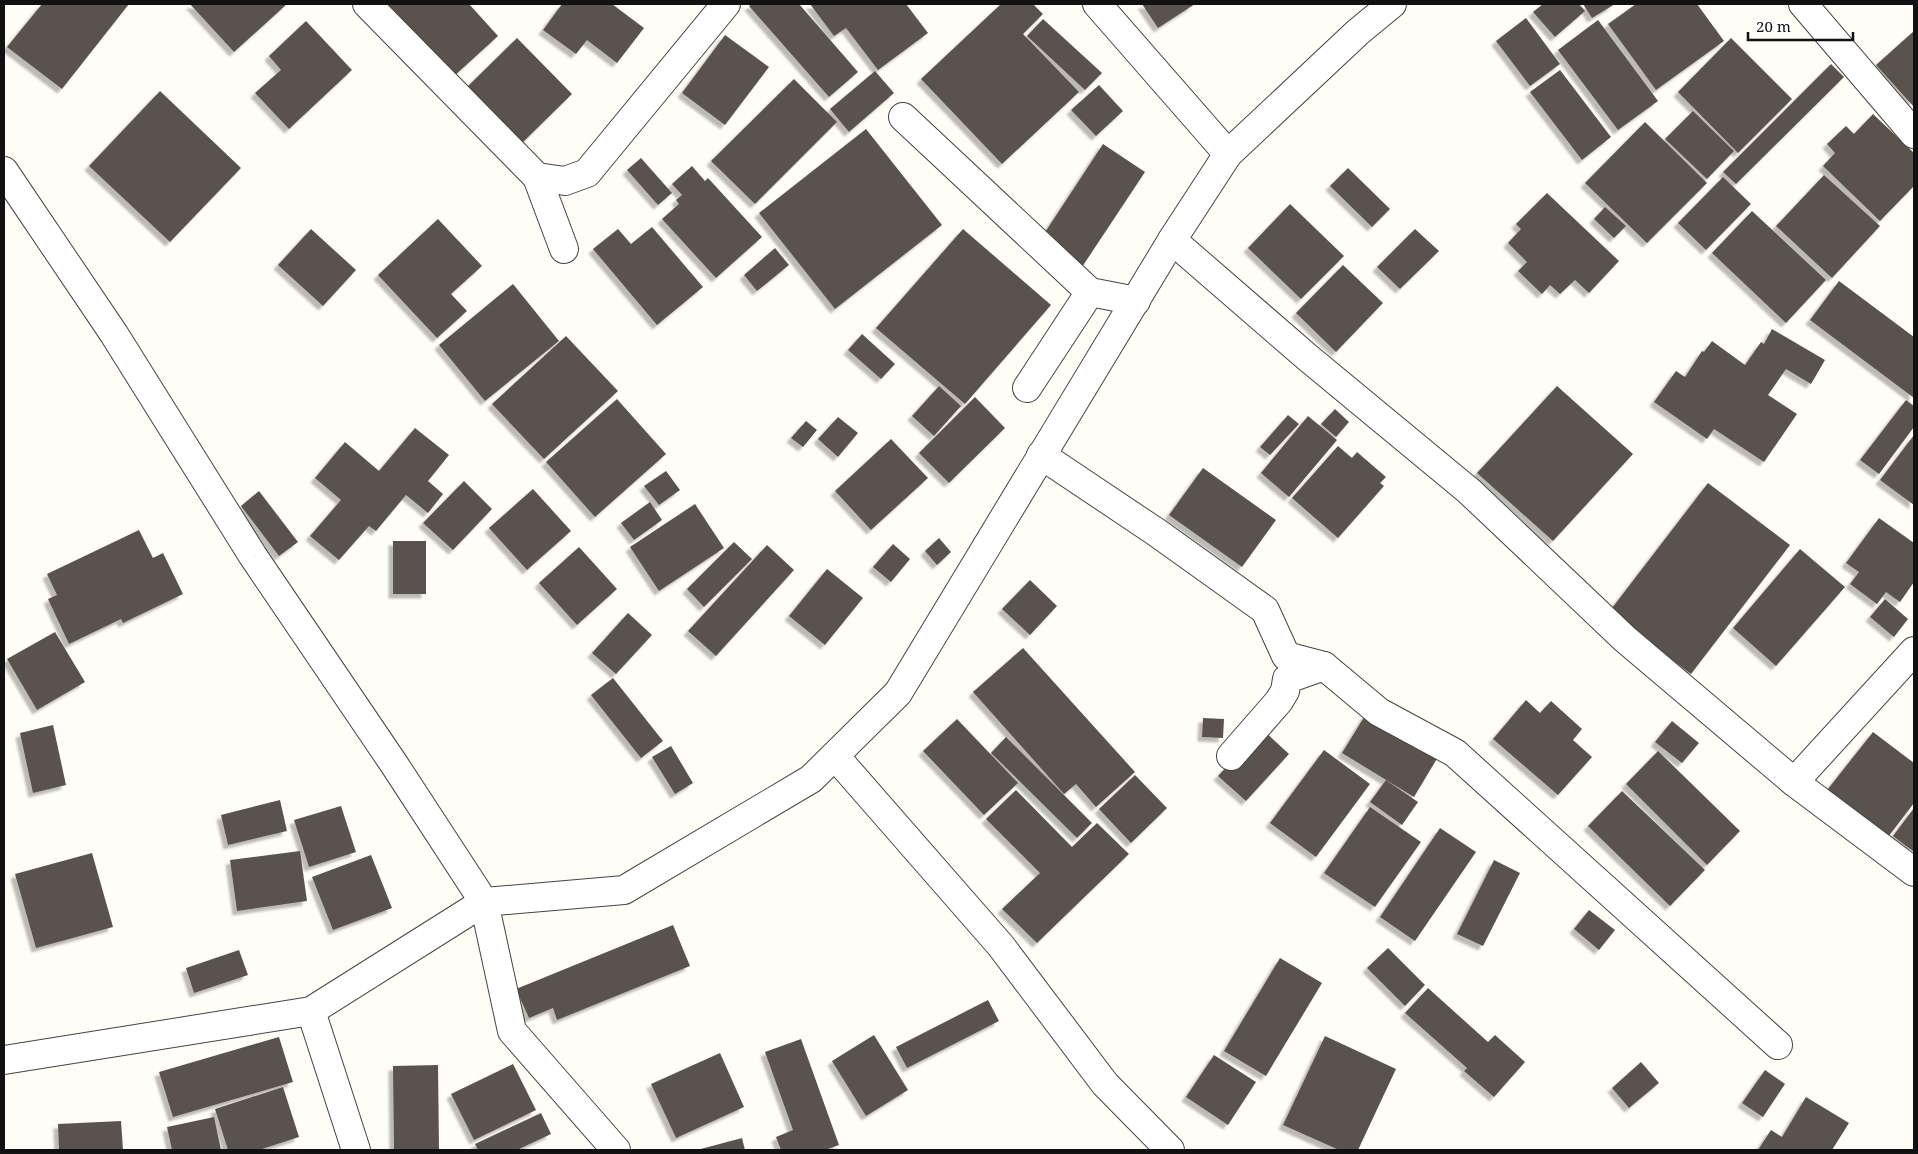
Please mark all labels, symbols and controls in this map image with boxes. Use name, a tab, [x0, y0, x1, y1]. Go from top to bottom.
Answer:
scale bar	[1748, 10, 1853, 42]
text: 20 m	[1756, 16, 1791, 36]

